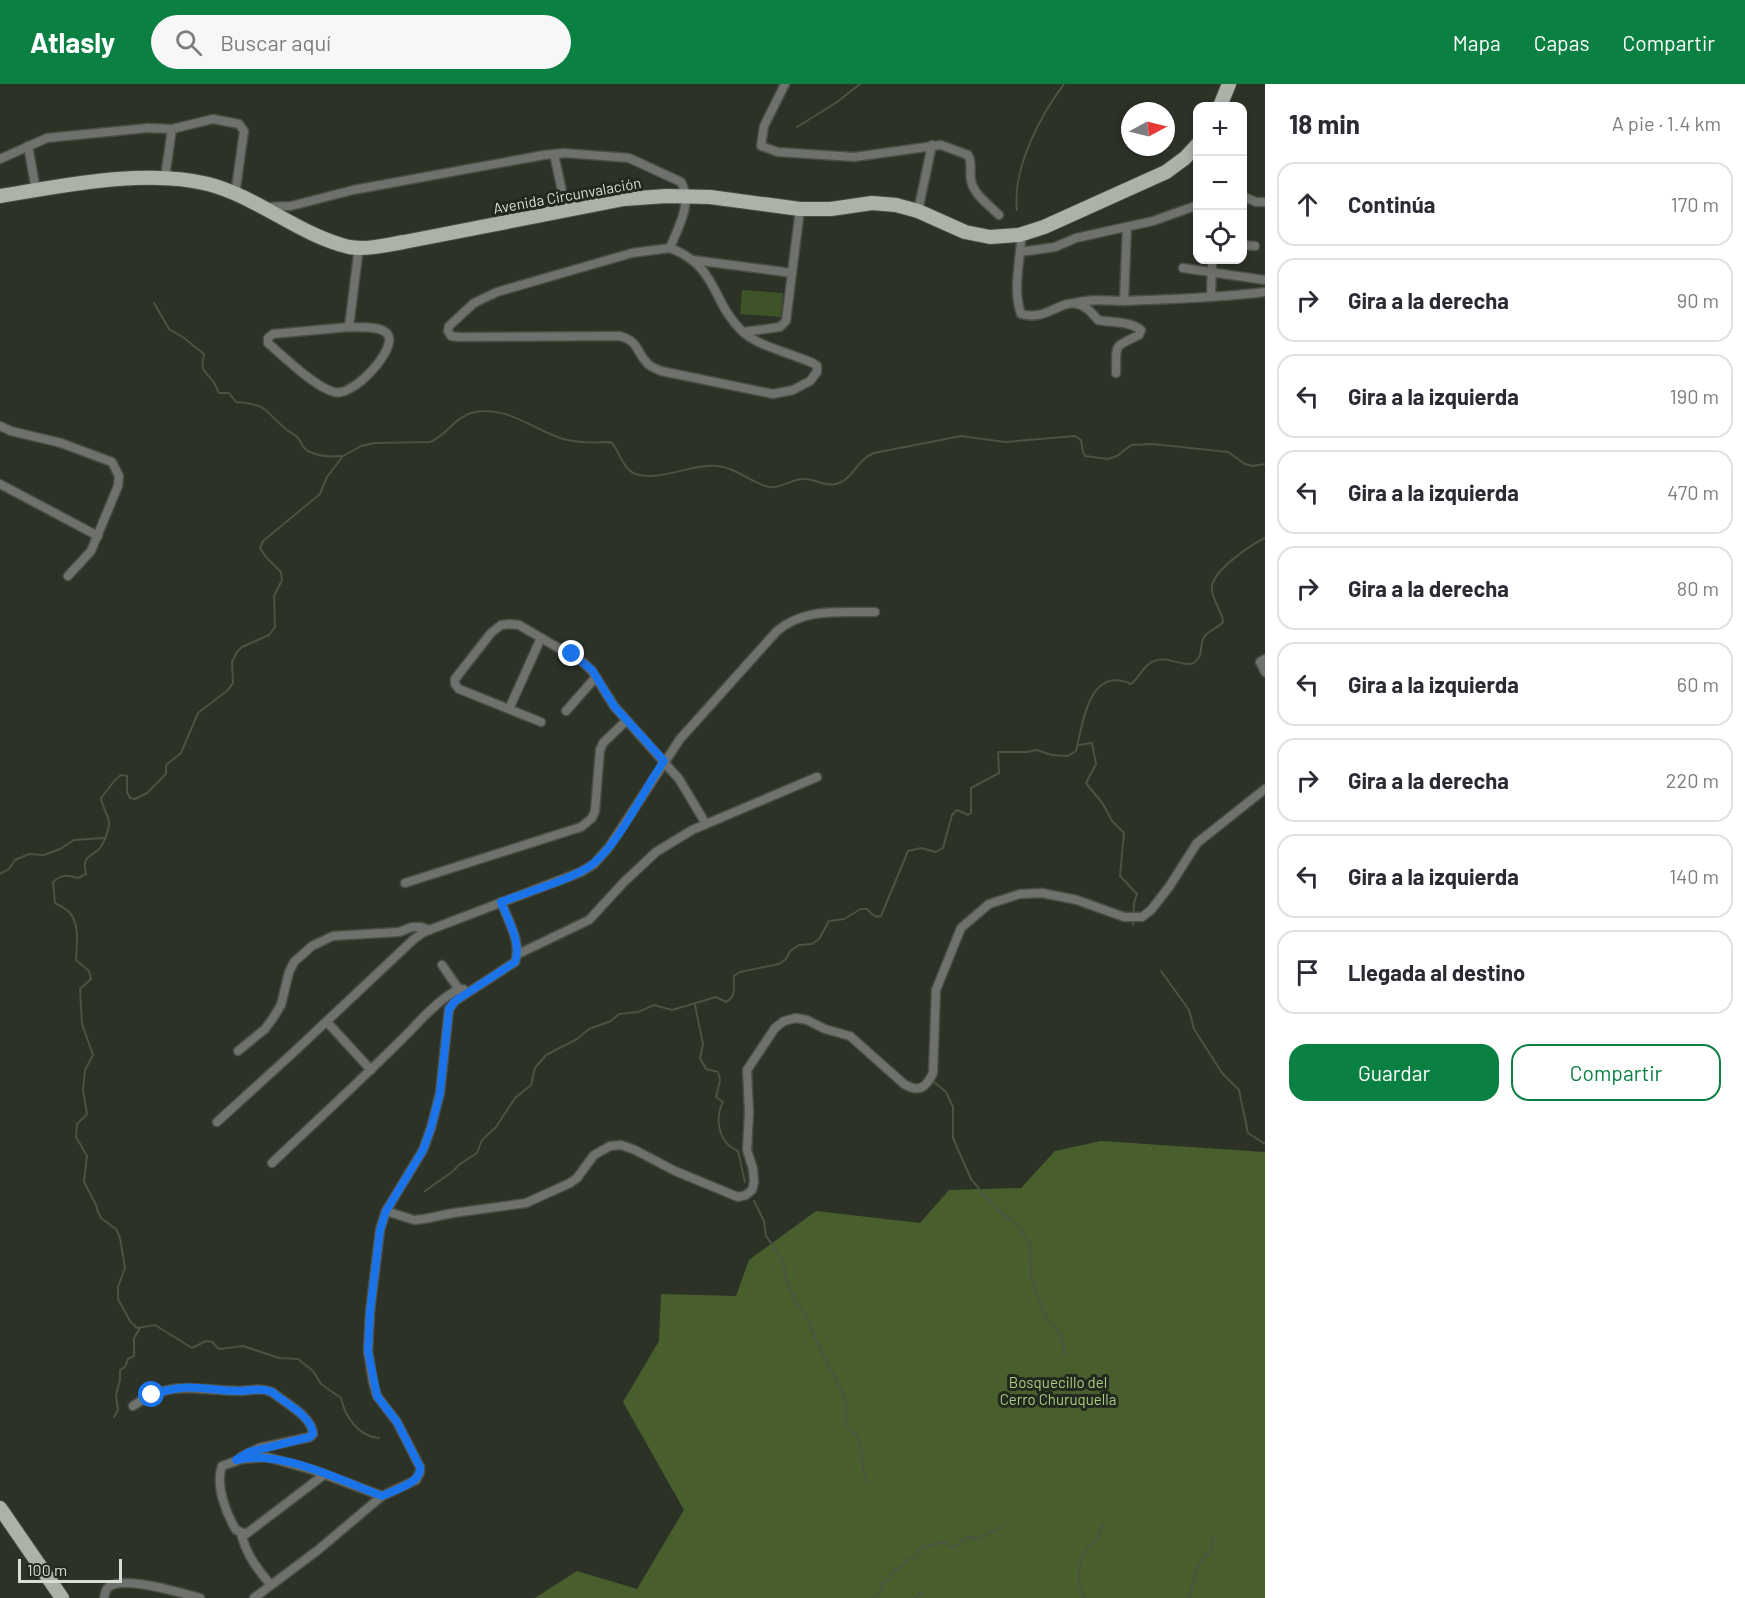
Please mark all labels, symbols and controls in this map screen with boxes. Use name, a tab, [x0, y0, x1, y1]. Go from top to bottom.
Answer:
search box	[151, 15, 571, 69]
text: Atlasly	[30, 25, 115, 59]
icon: search	[172, 26, 205, 59]
text: Buscar aquí	[220, 29, 331, 55]
text: Mapa	[1453, 30, 1501, 55]
text: Capas	[1534, 30, 1590, 55]
text: Compartir	[1623, 30, 1715, 55]
north arrow	[1121, 102, 1175, 156]
map controls	[1193, 102, 1247, 264]
button: +	[1193, 102, 1247, 156]
text: 18 min	[1289, 108, 1360, 139]
text: A pie · 1.4 km	[1612, 111, 1721, 135]
button: −	[1193, 156, 1247, 210]
street label: Avenida Circunvalación	[492, 173, 642, 217]
icon: ahead	[1291, 188, 1324, 221]
text: Continúa	[1348, 191, 1435, 217]
text: 170 m	[1671, 192, 1719, 216]
button: locate	[1193, 210, 1247, 264]
icon: right	[1291, 284, 1324, 317]
text: Gira a la derecha	[1348, 287, 1509, 313]
text: 90 m	[1677, 288, 1719, 312]
icon: left	[1291, 380, 1324, 413]
text: Gira a la izquierda	[1348, 383, 1519, 409]
text: 190 m	[1670, 384, 1719, 408]
icon: left	[1291, 476, 1324, 509]
text: Gira a la izquierda	[1348, 479, 1519, 505]
text: 470 m	[1667, 480, 1719, 504]
icon: right	[1291, 572, 1324, 605]
text: Gira a la derecha	[1348, 575, 1509, 601]
text: 80 m	[1677, 576, 1719, 600]
route end	[558, 640, 584, 666]
icon: left	[1291, 668, 1324, 701]
text: Gira a la izquierda	[1348, 671, 1519, 697]
text: 60 m	[1677, 672, 1719, 696]
icon: right	[1291, 764, 1324, 797]
text: Gira a la derecha	[1348, 767, 1509, 793]
text: 220 m	[1666, 768, 1719, 792]
icon: left	[1291, 860, 1324, 893]
text: Gira a la izquierda	[1348, 863, 1519, 889]
text: 140 m	[1669, 864, 1719, 888]
icon: arrive	[1291, 956, 1324, 989]
text: Llegada al destino	[1348, 959, 1525, 985]
button: Guardar	[1289, 1044, 1499, 1101]
button: Compartir	[1511, 1044, 1721, 1101]
park label: Bosquecillo del Cerro Churuquella	[1000, 1373, 1116, 1408]
route start	[138, 1381, 164, 1407]
scale bar	[18, 1556, 122, 1584]
text: 100 m	[27, 1560, 67, 1579]

